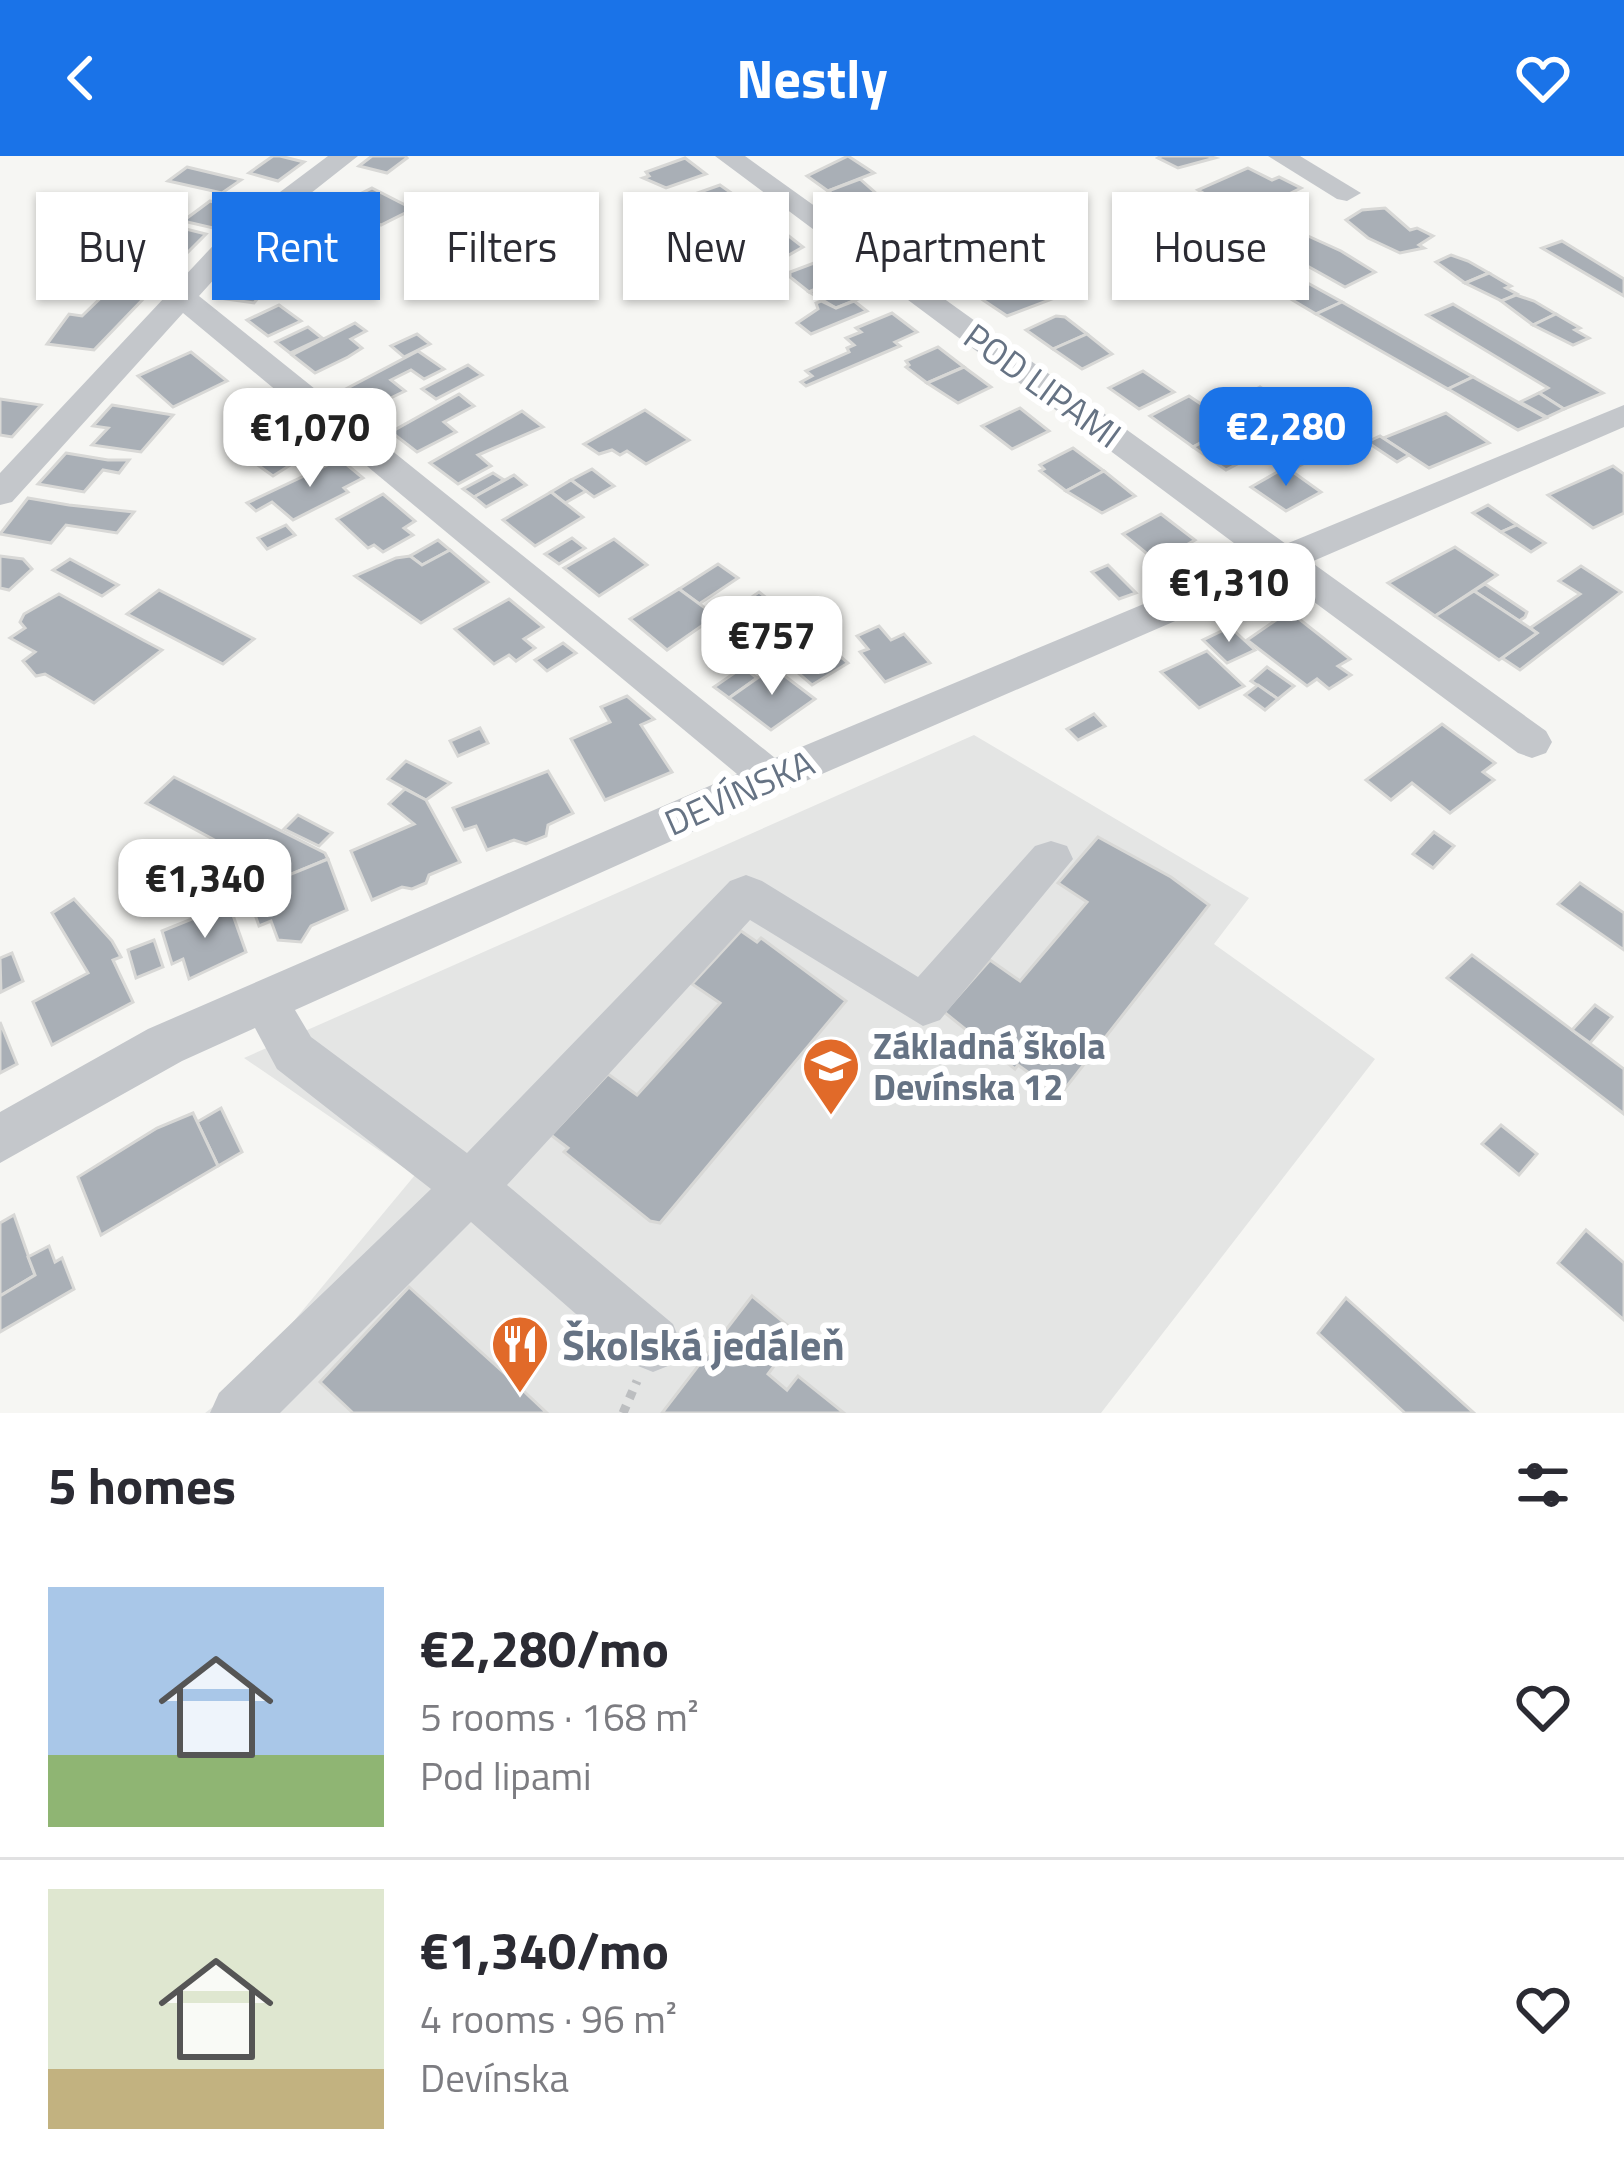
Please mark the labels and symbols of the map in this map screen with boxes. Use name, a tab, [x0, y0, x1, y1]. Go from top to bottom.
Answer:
street label: POD LIPAMI	[953, 309, 1133, 461]
pin: €2,280	[1188, 387, 1384, 489]
pin: €1,070	[212, 388, 408, 490]
pin: €1,310	[1131, 543, 1327, 645]
pin: €757	[701, 596, 843, 698]
street label: DEVÍNSKA	[655, 735, 823, 849]
pin: €1,340	[107, 839, 303, 941]
place label: Základná škola Devínska 12	[873, 1018, 1106, 1114]
school or university icon: Základná škola Devínska 12	[800, 1035, 862, 1117]
place label: Školská jedáleň	[562, 1312, 845, 1376]
restaurant icon: Školská jedáleň	[489, 1313, 551, 1395]

